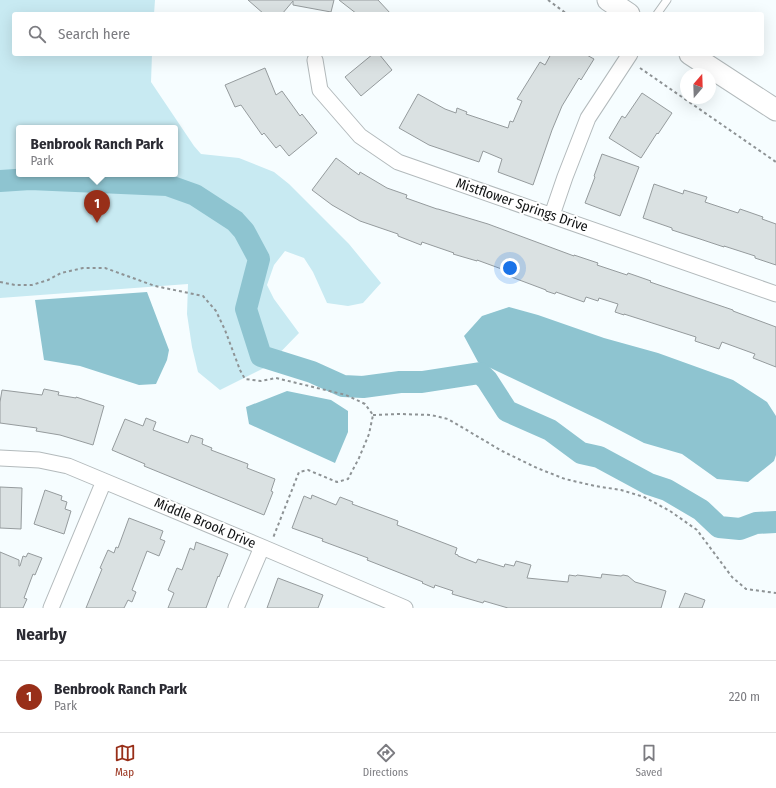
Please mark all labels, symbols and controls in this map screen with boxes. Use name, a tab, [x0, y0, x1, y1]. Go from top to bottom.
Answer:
search box	[12, 12, 764, 56]
icon: search	[26, 23, 48, 45]
text: Search here	[58, 25, 130, 43]
north arrow	[680, 68, 716, 104]
popup	[16, 125, 178, 177]
text: Benbrook Ranch Park	[31, 135, 164, 153]
text: Park	[31, 153, 54, 168]
street label: Mistflower Springs Drive	[454, 174, 590, 236]
pin: 1	[84, 190, 110, 223]
your location	[500, 258, 520, 278]
street label: Middle Brook Drive	[152, 494, 258, 552]
text: Nearby	[16, 624, 67, 645]
text: Benbrook Ranch Park	[54, 680, 187, 698]
text: 1	[26, 689, 32, 704]
text: 220 m	[729, 689, 760, 704]
text: Park	[54, 698, 77, 713]
tab: Map	[114, 742, 136, 779]
tab: Directions	[363, 742, 408, 779]
tab: Saved	[636, 742, 662, 779]

